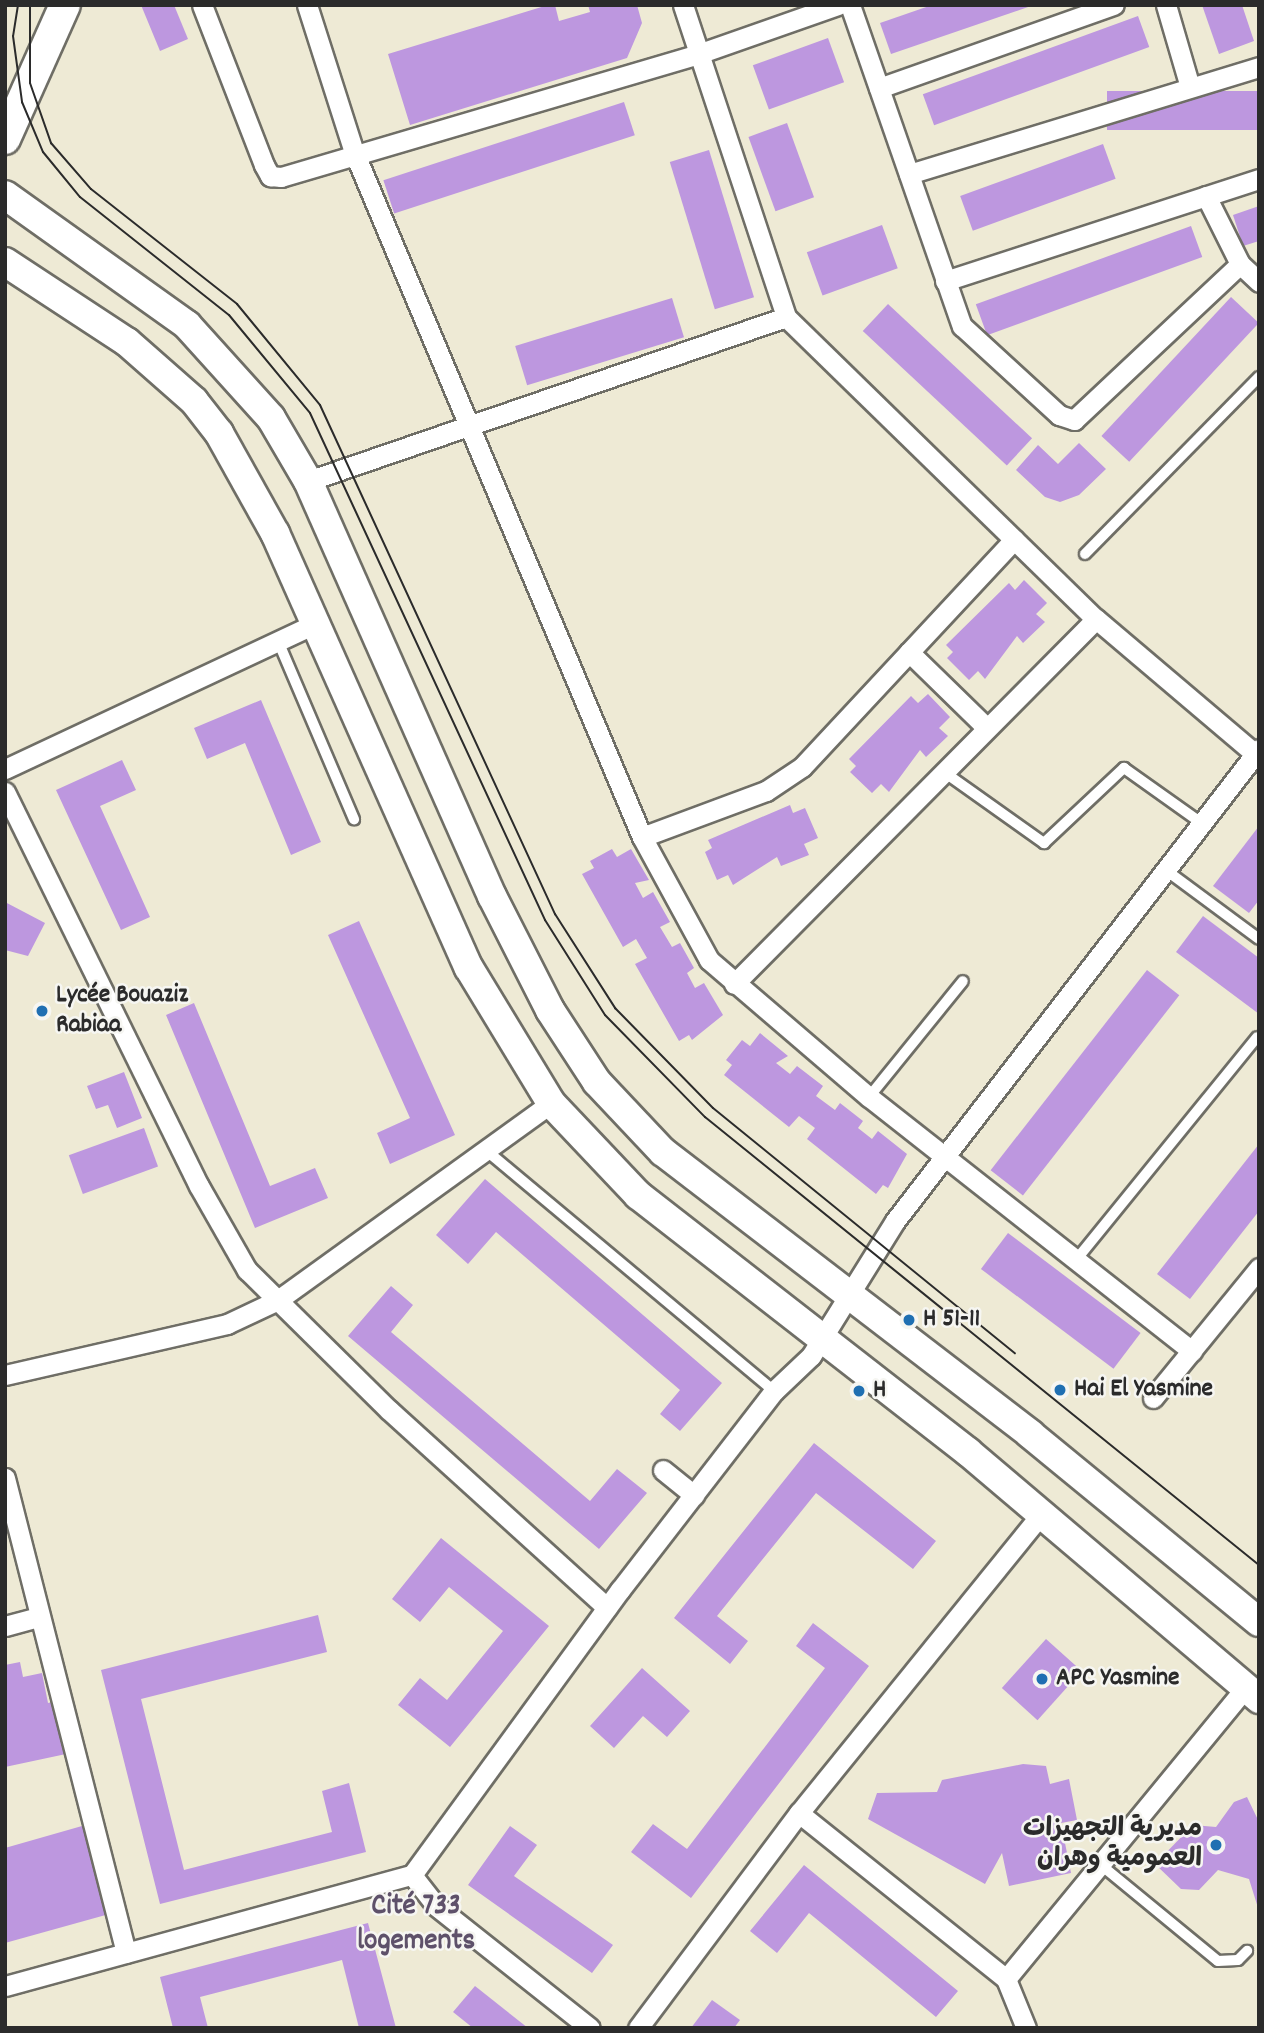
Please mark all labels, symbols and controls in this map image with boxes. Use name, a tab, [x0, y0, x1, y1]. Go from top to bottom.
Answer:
place label: Lycée Bouaziz Rabiaa	[56, 980, 188, 1042]
marker: Lycée Bouaziz Rabiaa	[34, 1003, 50, 1019]
place label: H 51-11	[923, 1304, 980, 1336]
marker: H 51-11	[901, 1312, 917, 1328]
place label: Hai El Yasmine	[1074, 1374, 1213, 1406]
place label: H	[873, 1375, 886, 1407]
marker: Hai El Yasmine	[1052, 1382, 1068, 1398]
marker: H	[851, 1383, 867, 1399]
place label: APC Yasmine	[1056, 1663, 1180, 1695]
marker: APC Yasmine	[1034, 1671, 1050, 1687]
place label: مديرية التجهيزات العمومية وهران	[1023, 1814, 1202, 1876]
marker: مديرية التجهيزات العمومية وهران	[1208, 1837, 1224, 1853]
district label: Cité 733 logements	[357, 1890, 475, 1960]

